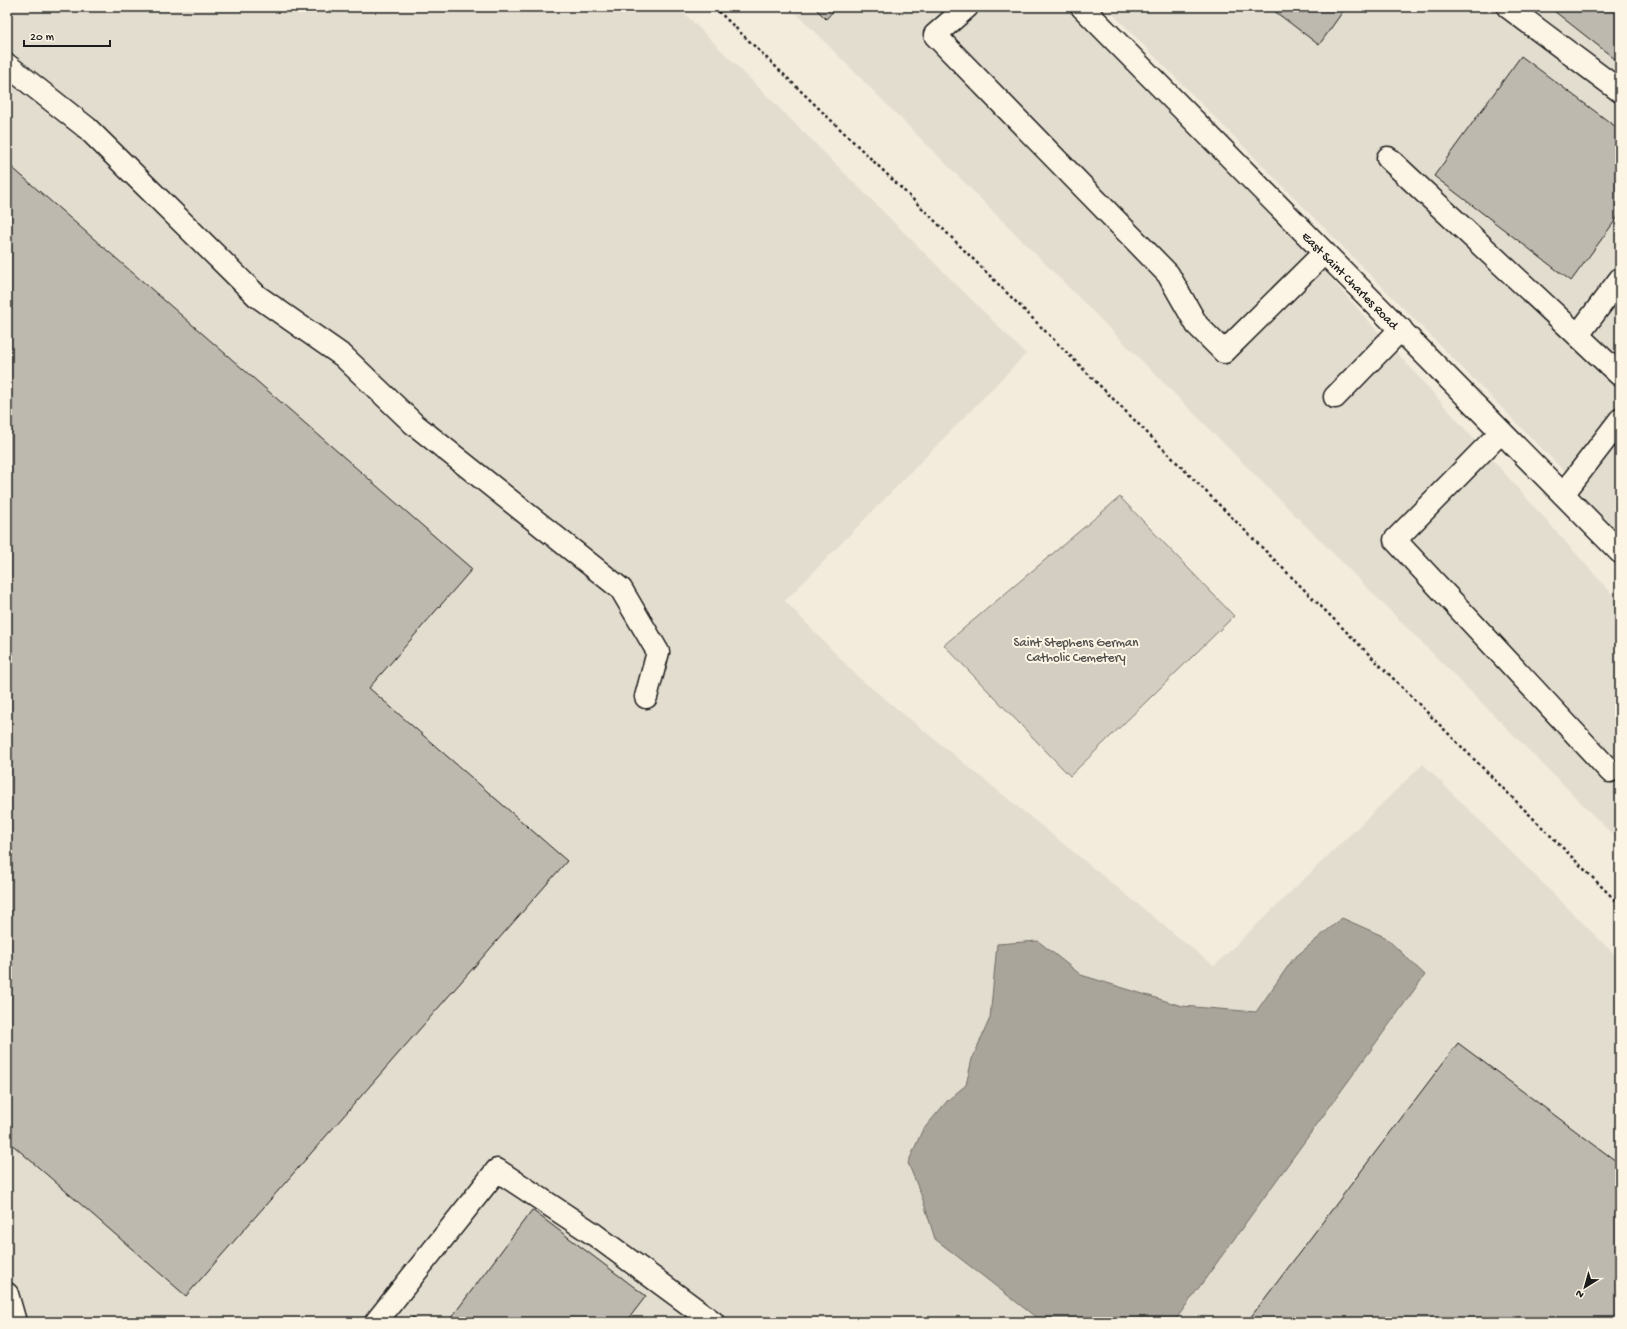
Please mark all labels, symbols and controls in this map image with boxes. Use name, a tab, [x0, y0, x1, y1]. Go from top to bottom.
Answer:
scale bar	[24, 22, 110, 48]
text: 20 m	[30, 31, 55, 45]
street label: East Saint Charles Road	[1298, 229, 1402, 334]
park label: Saint Stephens German Catholic Cemetery	[1014, 636, 1139, 666]
north arrow	[1565, 1267, 1605, 1307]
text: N	[1574, 1286, 1587, 1300]

